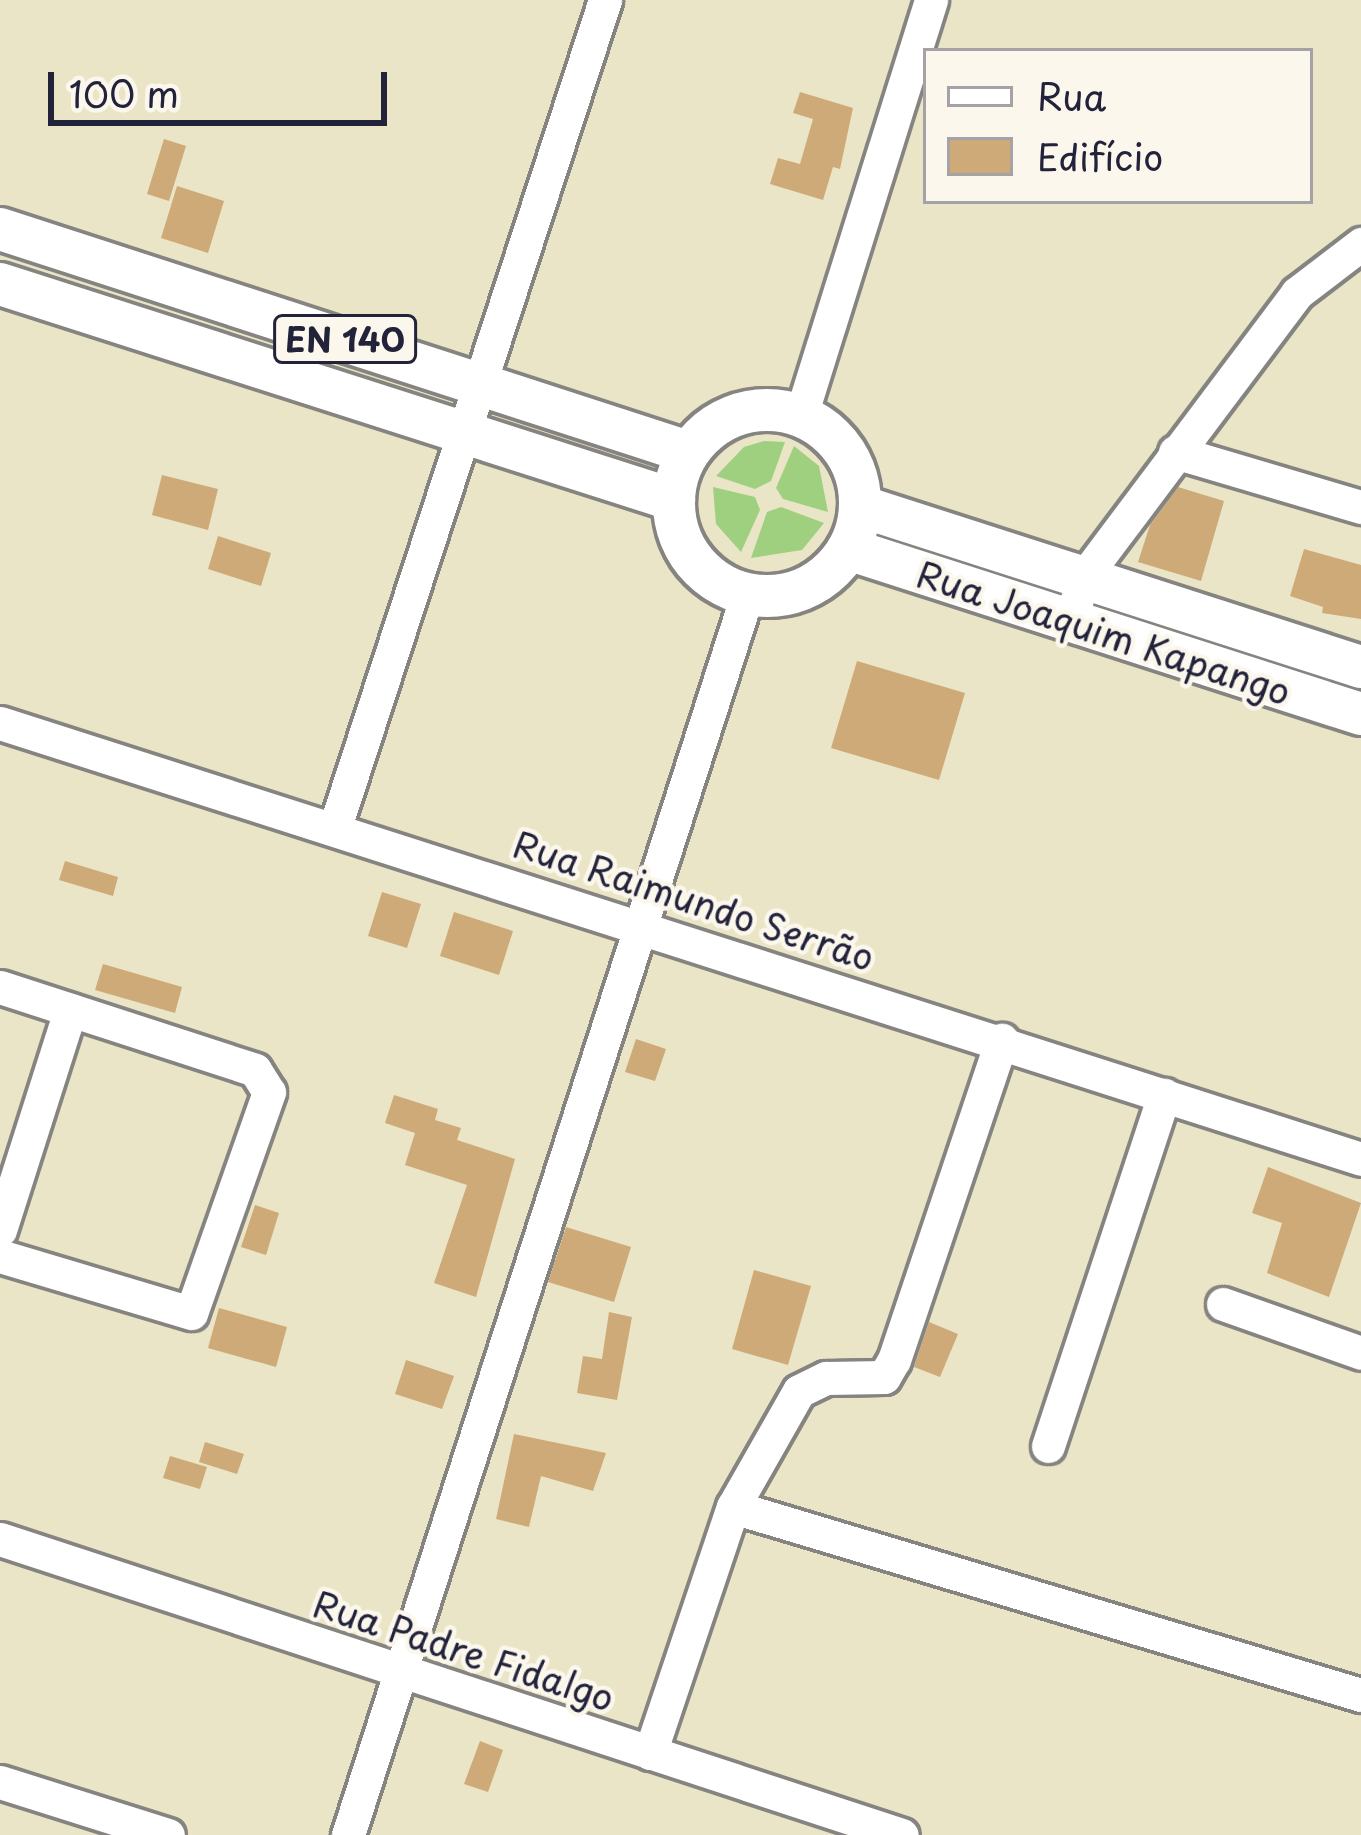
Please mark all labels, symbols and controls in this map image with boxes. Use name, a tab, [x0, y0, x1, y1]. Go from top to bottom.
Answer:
scale bar	[54, 48, 393, 122]
legend	[923, 48, 1313, 204]
text: 100 m	[69, 66, 179, 120]
text: Rua	[1037, 69, 1106, 123]
text: Edifício	[1037, 129, 1163, 183]
road number: EN 140	[270, 312, 420, 366]
street label: Rua Joaquim Kapango	[912, 551, 1296, 713]
street label: Rua Raimundo Serrão	[507, 821, 881, 979]
street label: Rua Padre Fidalgo	[307, 1581, 621, 1719]

